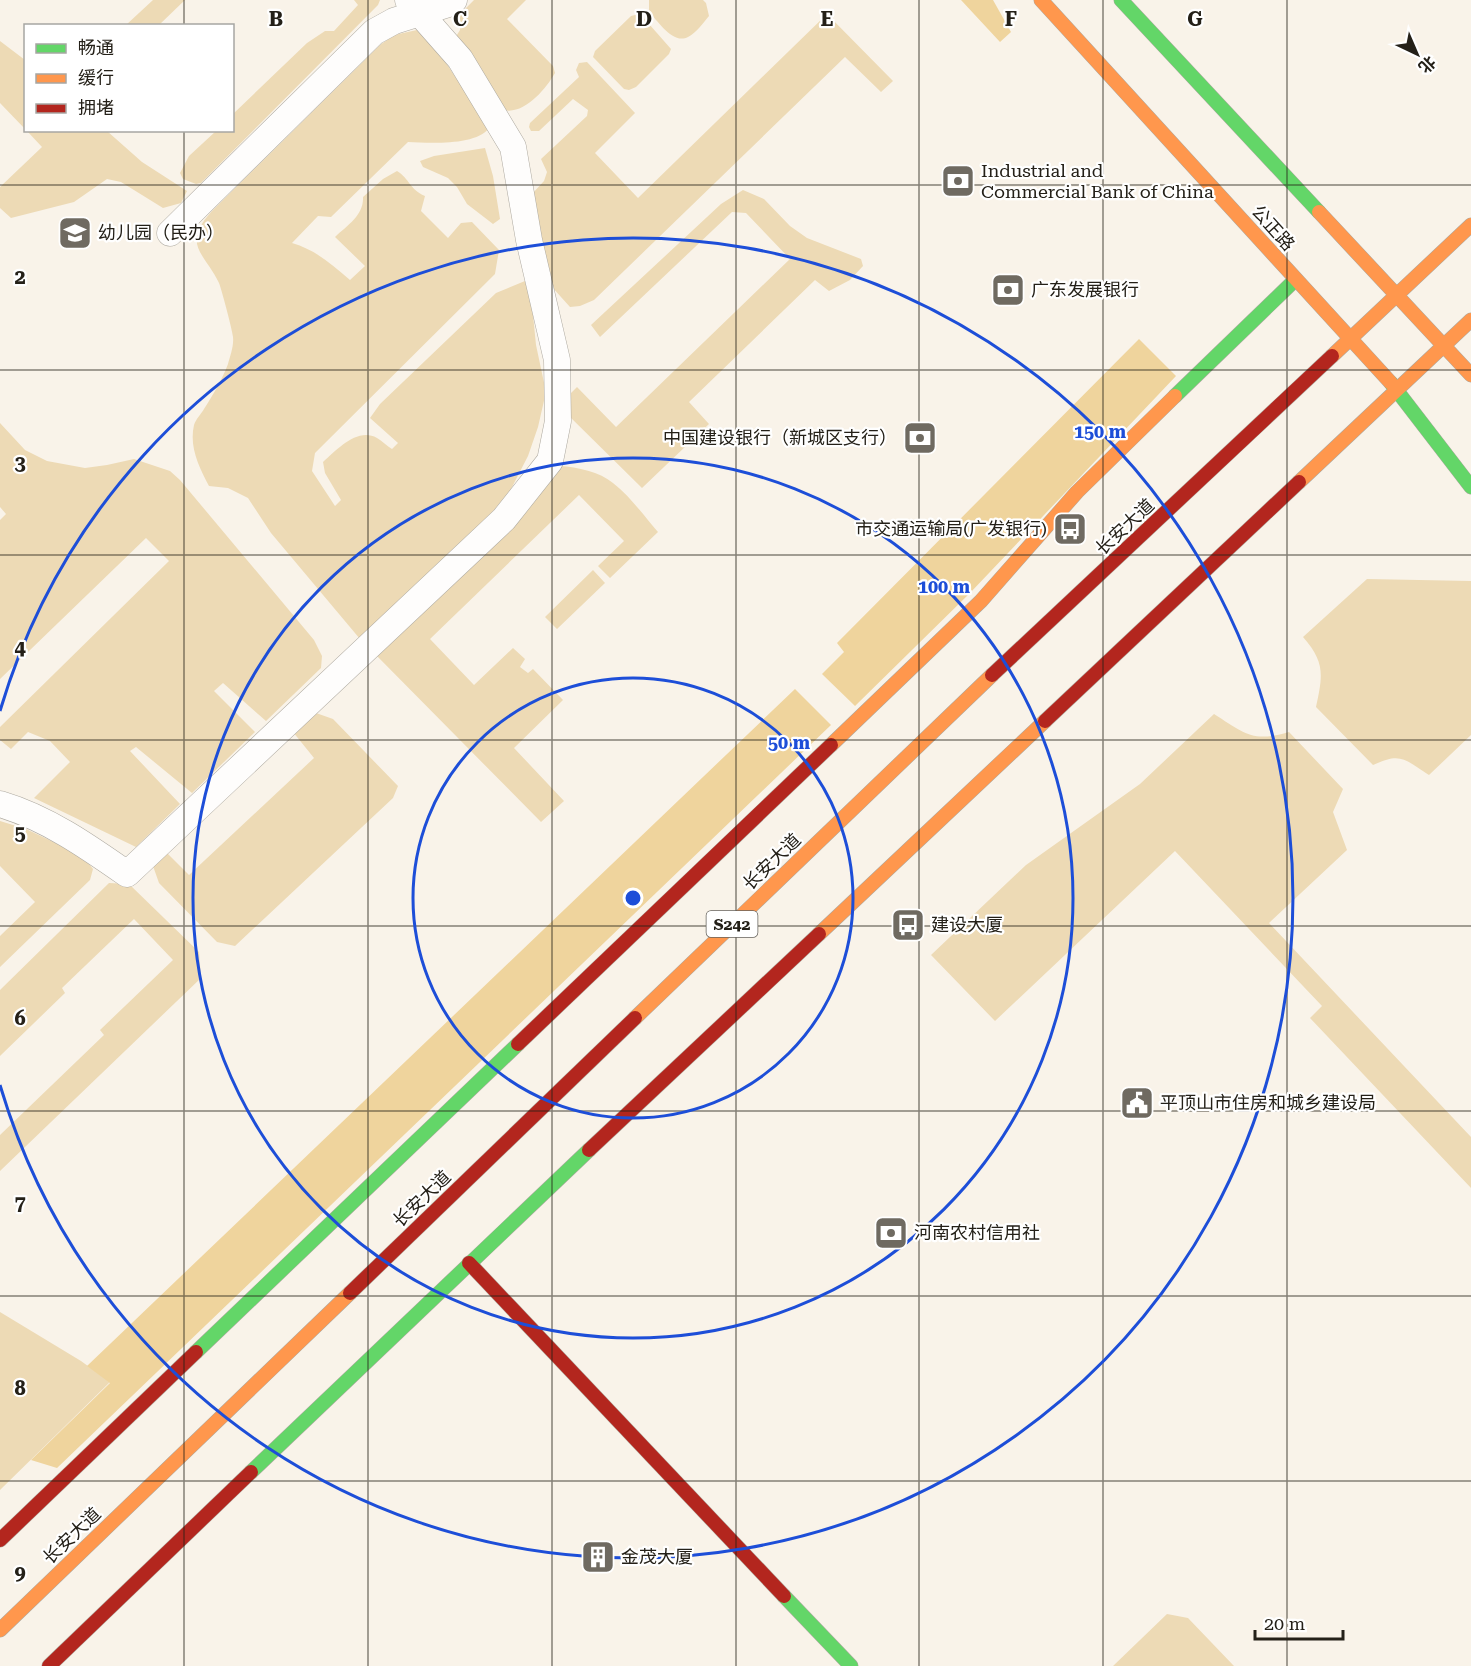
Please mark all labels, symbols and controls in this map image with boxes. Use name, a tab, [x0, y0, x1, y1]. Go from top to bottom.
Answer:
text: B	[269, 7, 283, 31]
text: C	[453, 7, 467, 31]
text: D	[636, 7, 652, 31]
text: E	[821, 7, 834, 31]
text: F	[1005, 7, 1017, 31]
text: G	[1187, 7, 1203, 31]
legend	[24, 24, 234, 132]
north arrow	[1387, 24, 1447, 84]
text: 畅通	[78, 37, 114, 58]
text: 北	[1415, 52, 1439, 77]
text: 缓行	[78, 67, 114, 88]
text: 拥堵	[78, 97, 114, 118]
place label: Industrial and Commercial Bank of China	[981, 160, 1214, 202]
bank icon: Industrial and Commercial Bank of China	[940, 163, 976, 199]
street label: 公正路	[1248, 201, 1299, 255]
school or university icon: 幼儿园（民办）	[57, 215, 93, 251]
place label: 幼儿园（民办）	[98, 222, 224, 243]
text: 2	[14, 265, 26, 289]
bank icon: 广东发展银行	[990, 272, 1026, 308]
place label: 广东发展银行	[1031, 279, 1139, 300]
bank icon: 中国建设银行（新城区支行）	[902, 420, 938, 456]
text: 150 m	[1074, 421, 1127, 442]
place label: 中国建设银行（新城区支行）	[663, 427, 897, 448]
text: 3	[14, 451, 26, 475]
street label: 长安大道	[1091, 494, 1158, 559]
bus stop icon: 市交通运输局(广发银行)	[1052, 511, 1088, 547]
place label: 市交通运输局(广发银行)	[855, 518, 1047, 539]
text: 100 m	[918, 576, 971, 597]
text: 4	[14, 636, 26, 660]
text: 50 m	[768, 732, 811, 753]
text: 5	[14, 821, 26, 845]
street label: 长安大道	[738, 829, 805, 894]
centre of rings	[623, 888, 643, 908]
bus stop icon: 建设大厦	[890, 907, 926, 943]
road number: S242	[706, 911, 758, 937]
place label: 建设大厦	[931, 914, 1003, 935]
text: 6	[14, 1006, 26, 1030]
public building icon: 平顶山市住房和城乡建设局	[1119, 1085, 1155, 1121]
place label: 平顶山市住房和城乡建设局	[1160, 1092, 1376, 1113]
street label: 长安大道	[388, 1166, 455, 1231]
text: 7	[14, 1191, 26, 1215]
bank icon: 河南农村信用社	[873, 1215, 909, 1251]
place label: 河南农村信用社	[914, 1222, 1040, 1243]
text: 8	[14, 1376, 26, 1400]
street label: 长安大道	[38, 1503, 105, 1568]
building icon: 金茂大厦	[580, 1539, 616, 1575]
place label: 金茂大厦	[621, 1546, 693, 1567]
text: 9	[14, 1561, 26, 1585]
scale bar	[1255, 1603, 1344, 1641]
text: 20 m	[1264, 1613, 1305, 1634]

